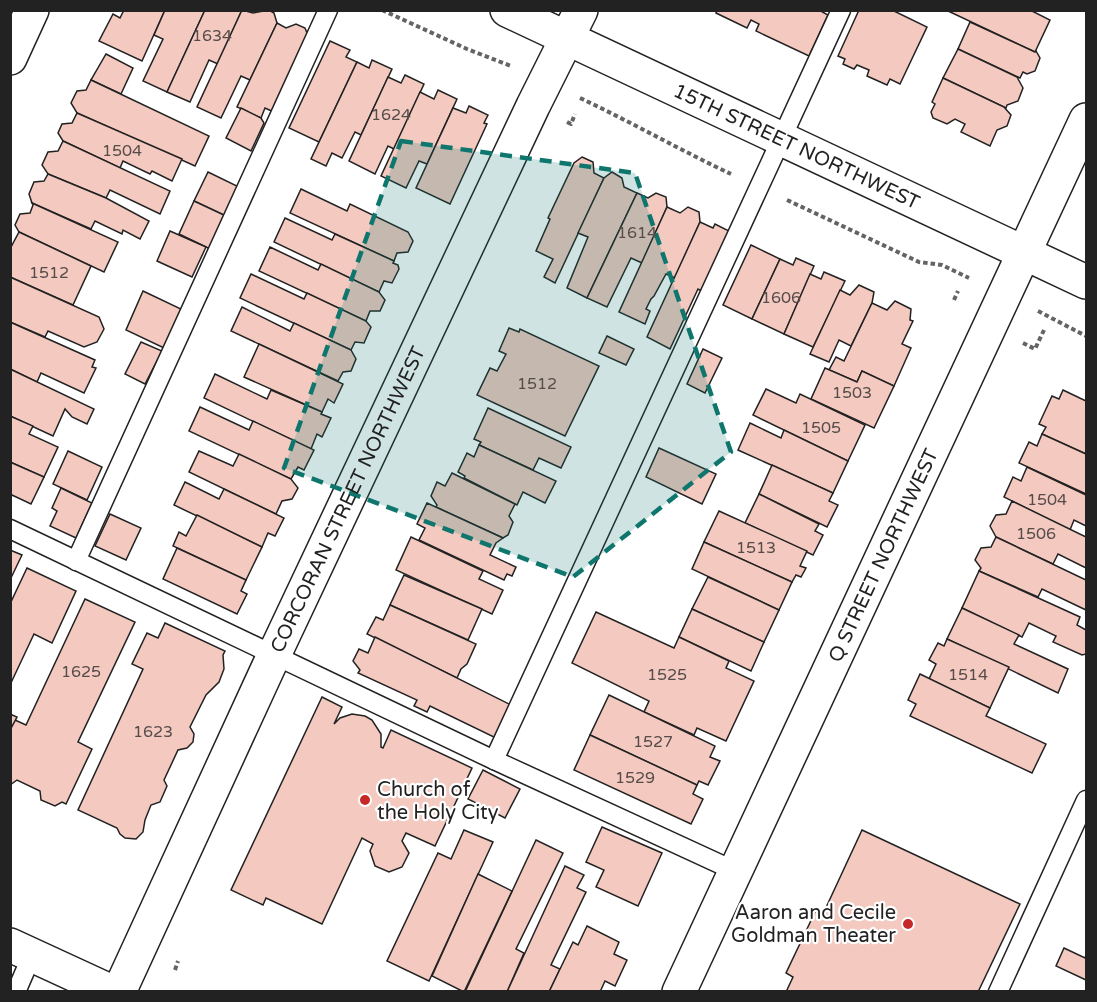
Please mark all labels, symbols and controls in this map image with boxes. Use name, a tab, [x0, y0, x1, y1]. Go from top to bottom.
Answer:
house number: 1634	[192, 26, 232, 46]
street label: 15TH STREET NORTHWEST	[669, 79, 923, 215]
house number: 1624	[371, 105, 411, 125]
house number: 1504	[102, 141, 142, 161]
house number: 1614	[617, 223, 657, 243]
house number: 1512	[29, 263, 69, 283]
house number: 1606	[761, 288, 801, 308]
street label: CORCORAN STREET NORTHWEST	[266, 343, 431, 657]
house number: 1512	[517, 374, 557, 394]
house number: 1503	[832, 383, 872, 403]
house number: 1505	[801, 418, 841, 438]
street label: Q STREET NORTHWEST	[824, 445, 944, 666]
house number: 1504	[1027, 490, 1067, 510]
house number: 1506	[1016, 524, 1056, 544]
house number: 1513	[736, 538, 776, 558]
house number: 1625	[61, 662, 101, 682]
house number: 1525	[647, 665, 687, 685]
house number: 1514	[948, 665, 988, 685]
house number: 1623	[133, 722, 173, 742]
house number: 1527	[633, 732, 673, 752]
house number: 1529	[615, 768, 655, 788]
place label: Church of the Holy City	[377, 778, 499, 825]
marker: Church of the Holy City	[358, 793, 372, 807]
place label: Aaron and Cecile Goldman Theater	[731, 901, 896, 948]
marker: Aaron and Cecile Goldman Theater	[901, 917, 915, 931]

